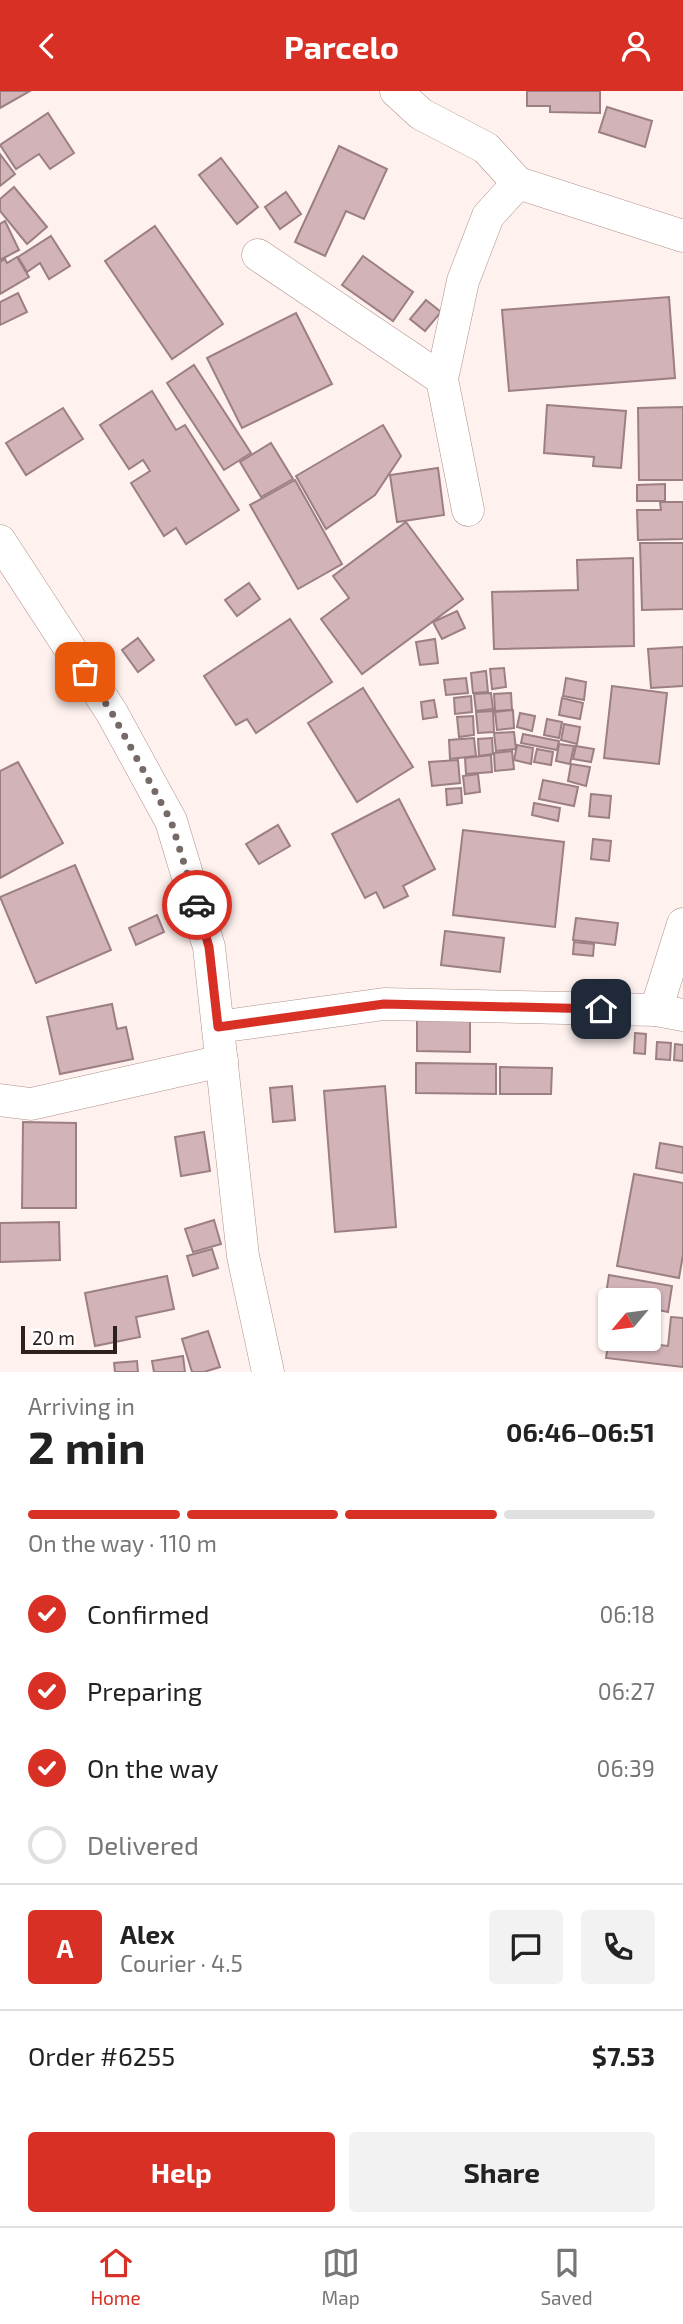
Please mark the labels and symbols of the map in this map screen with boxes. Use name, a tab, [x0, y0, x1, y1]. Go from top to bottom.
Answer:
pin	[55, 642, 115, 702]
courier	[162, 870, 232, 940]
pin	[571, 979, 631, 1039]
north arrow	[598, 1288, 662, 1351]
scale bar	[21, 1323, 117, 1355]

